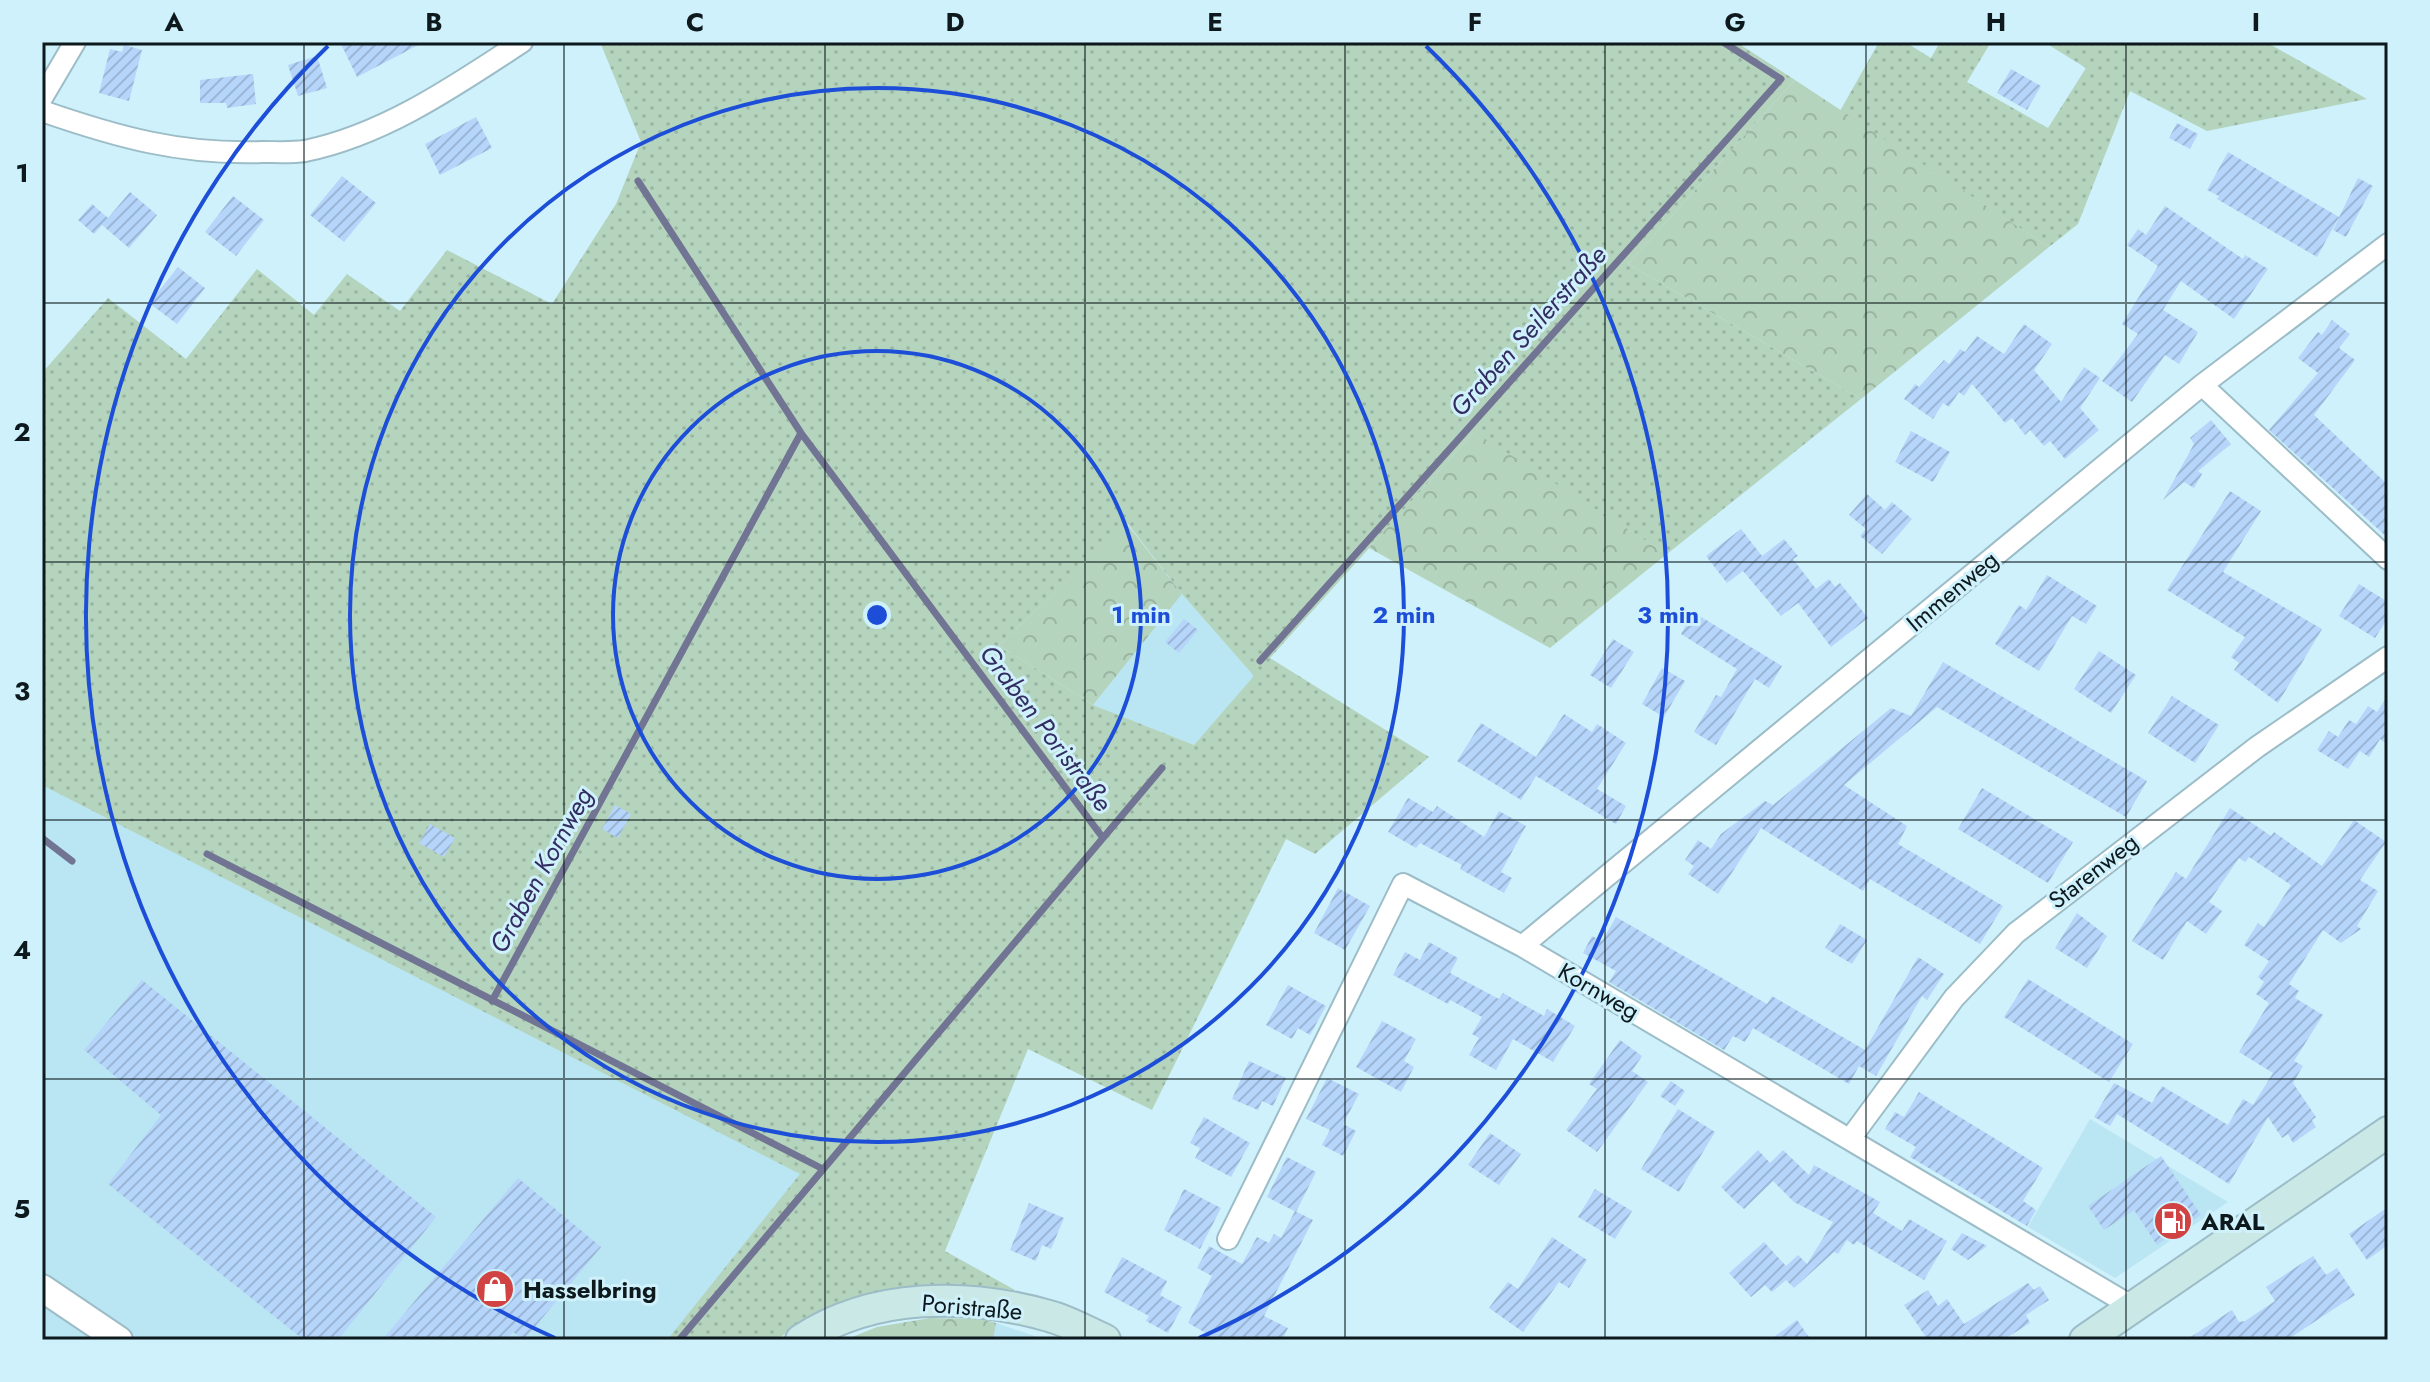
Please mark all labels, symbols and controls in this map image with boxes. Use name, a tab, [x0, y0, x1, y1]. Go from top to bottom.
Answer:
text: A	[163, 3, 184, 41]
text: B	[425, 3, 443, 41]
text: C	[686, 3, 704, 41]
text: D	[945, 3, 965, 41]
text: E	[1207, 3, 1223, 41]
text: F	[1468, 3, 1482, 41]
text: G	[1724, 3, 1746, 41]
text: H	[1986, 3, 2006, 41]
text: I	[2252, 3, 2260, 41]
text: 1	[15, 154, 29, 192]
water label: Graben Seilerstraße	[1441, 237, 1615, 425]
text: 2	[13, 413, 31, 451]
street label: Immenweg	[1899, 542, 2005, 640]
text: 1 min	[1111, 597, 1171, 632]
text: 2 min	[1372, 597, 1436, 632]
text: 3 min	[1637, 597, 1699, 632]
centre of rings	[863, 601, 891, 629]
water label: Graben Poristraße	[971, 637, 1121, 819]
text: 3	[14, 672, 30, 710]
water label: Graben Kornweg	[480, 780, 602, 960]
street label: Starenweg	[2041, 825, 2145, 917]
text: 4	[13, 931, 31, 969]
street label: Kornweg	[1552, 954, 1646, 1028]
text: 5	[14, 1190, 30, 1228]
fuel station icon: ARAL	[2152, 1200, 2194, 1242]
place label: ARAL	[2200, 1204, 2265, 1239]
shop icon: Hasselbring	[474, 1268, 516, 1310]
place label: Hasselbring	[523, 1272, 657, 1307]
street label: Poristraße	[920, 1285, 1024, 1329]

